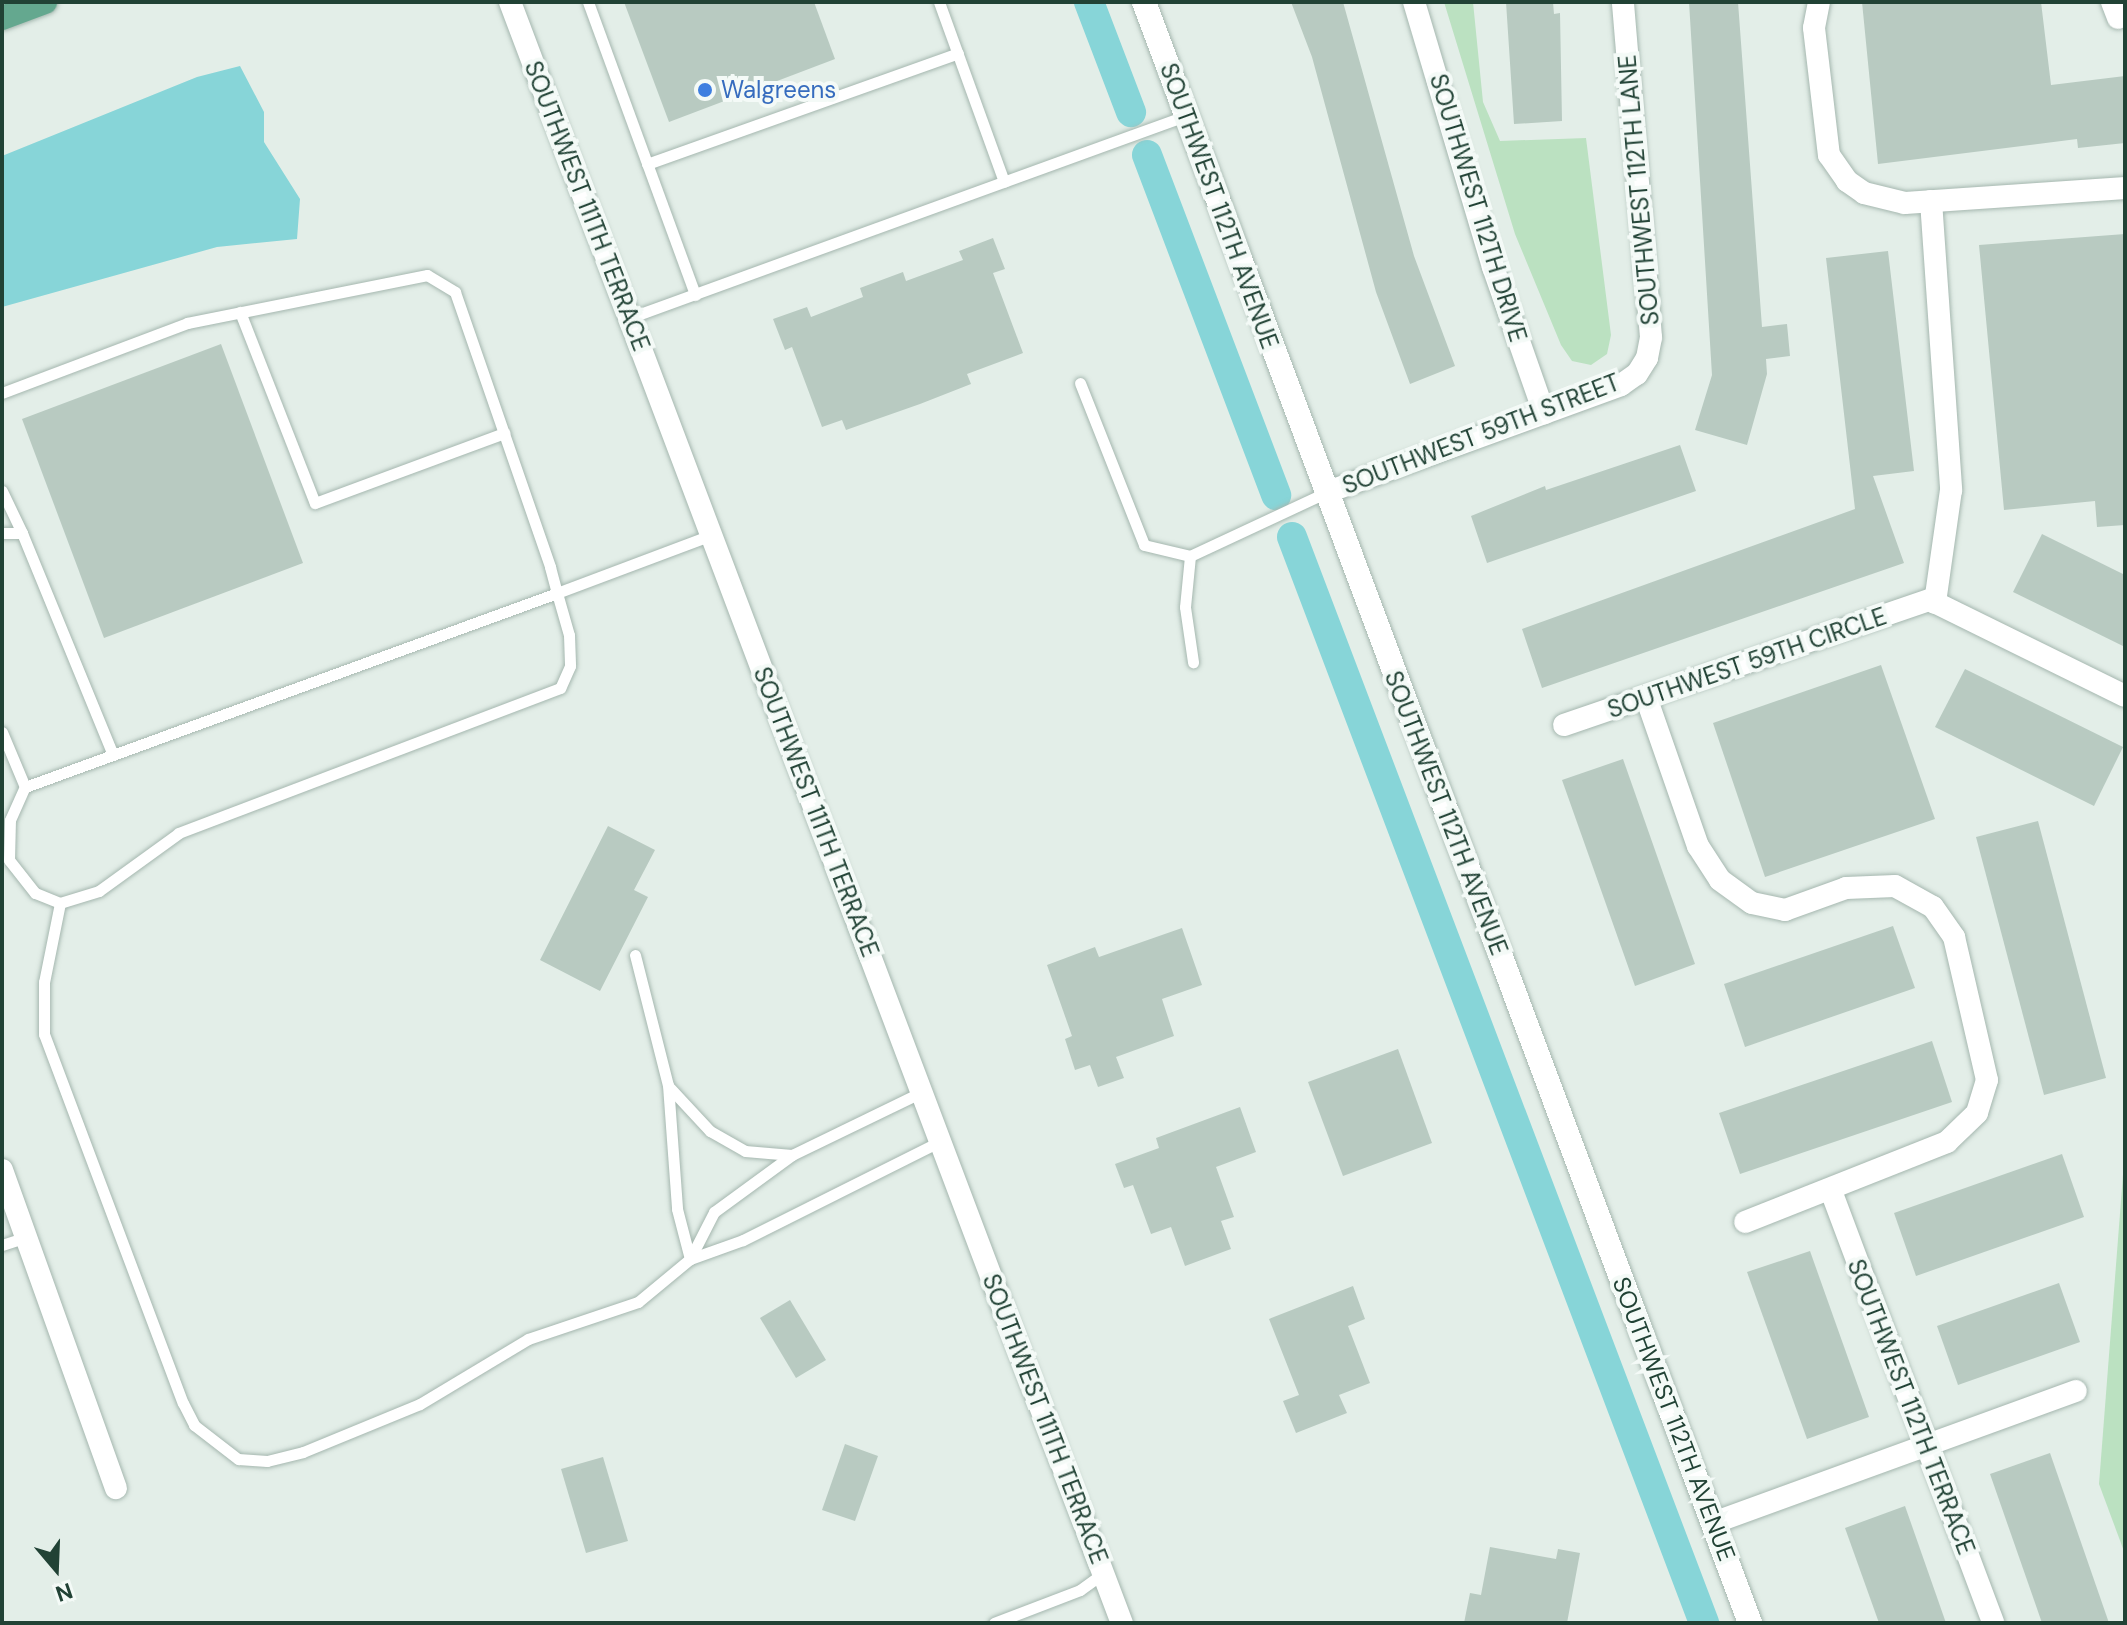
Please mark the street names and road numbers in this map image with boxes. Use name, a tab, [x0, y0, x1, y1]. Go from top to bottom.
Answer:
street label: SOUTHWEST 112TH LANE	[1613, 54, 1665, 326]
street label: SOUTHWEST 111TH TERRACE	[518, 57, 656, 355]
street label: SOUTHWEST 112TH AVENUE	[1154, 59, 1284, 353]
street label: SOUTHWEST 112TH DRIVE	[1423, 71, 1533, 345]
street label: SOUTHWEST 59TH STREET	[1338, 368, 1624, 500]
street label: SOUTHWEST 59TH CIRCLE	[1604, 602, 1890, 724]
street label: SOUTHWEST 111TH TERRACE	[747, 663, 885, 961]
street label: SOUTHWEST 112TH AVENUE	[1378, 667, 1514, 959]
street label: SOUTHWEST 112TH TERRACE	[1841, 1255, 1981, 1559]
street label: SOUTHWEST 111TH TERRACE	[976, 1270, 1114, 1568]
street label: SOUTHWEST 112TH AVENUE	[1606, 1273, 1742, 1565]

